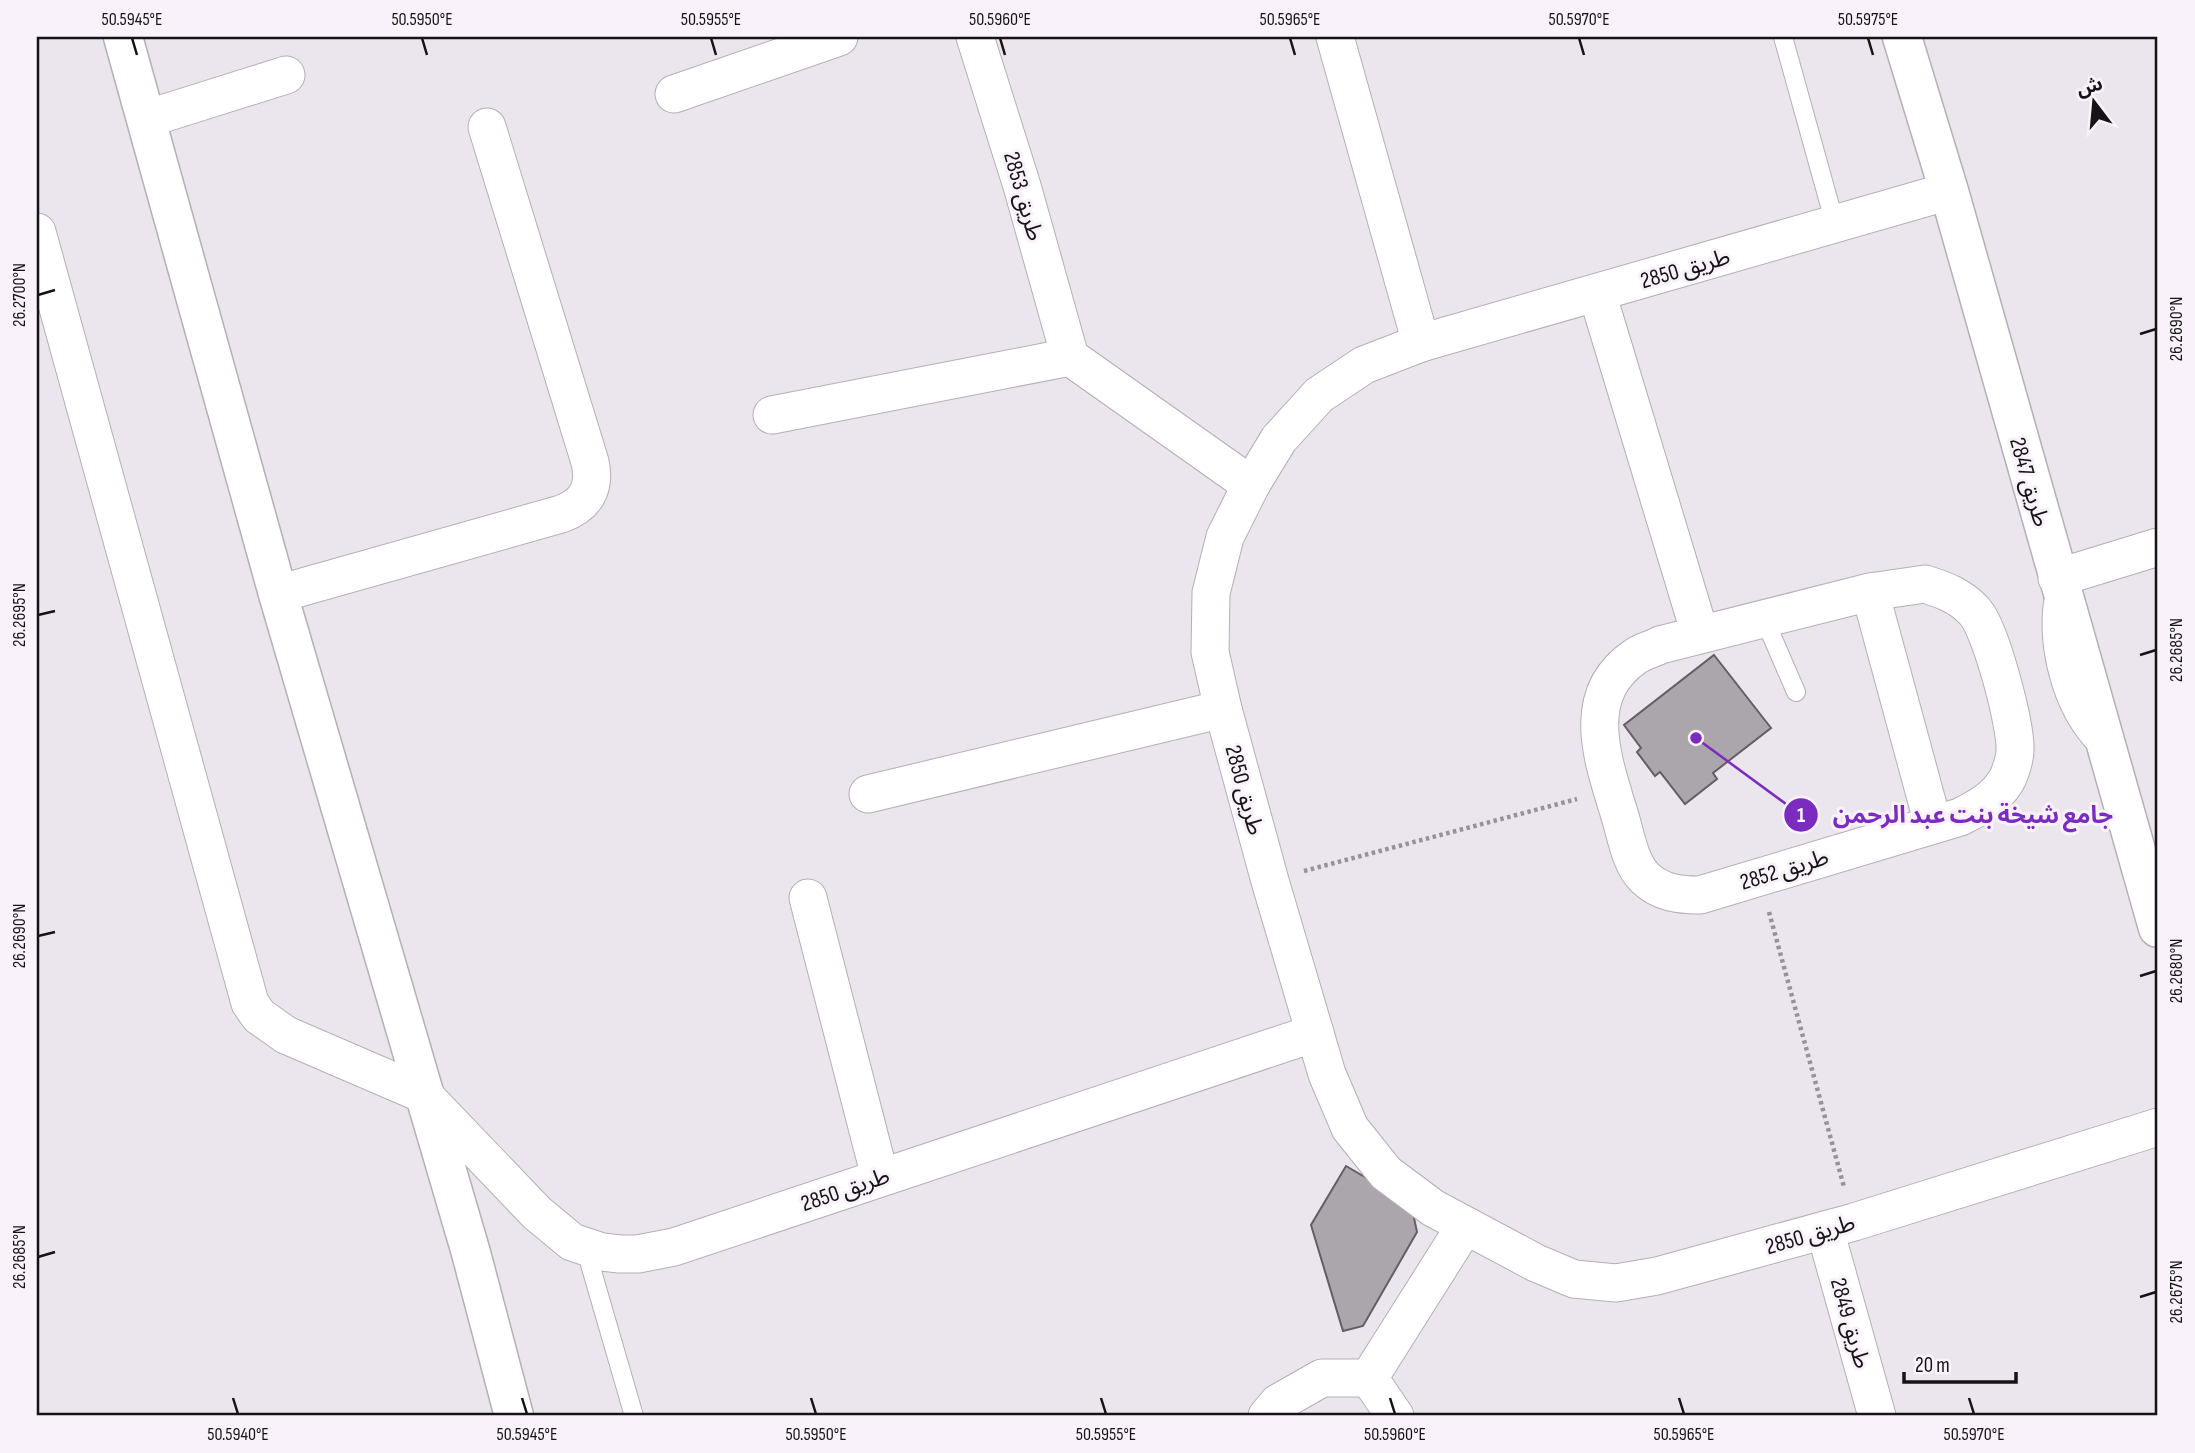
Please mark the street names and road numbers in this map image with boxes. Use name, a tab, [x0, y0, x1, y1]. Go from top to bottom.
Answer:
street label: طريق 2853	[997, 148, 1049, 244]
street label: طريق 2850	[1637, 243, 1733, 295]
street label: طريق 2847	[2003, 434, 2055, 530]
street label: طريق 2850	[1219, 742, 1269, 838]
street label: طريق 2852	[1737, 843, 1832, 897]
street label: طريق 2850	[797, 1162, 893, 1218]
street label: طريق 2850	[1762, 1209, 1858, 1261]
street label: طريق 2849	[1824, 1275, 1876, 1372]

